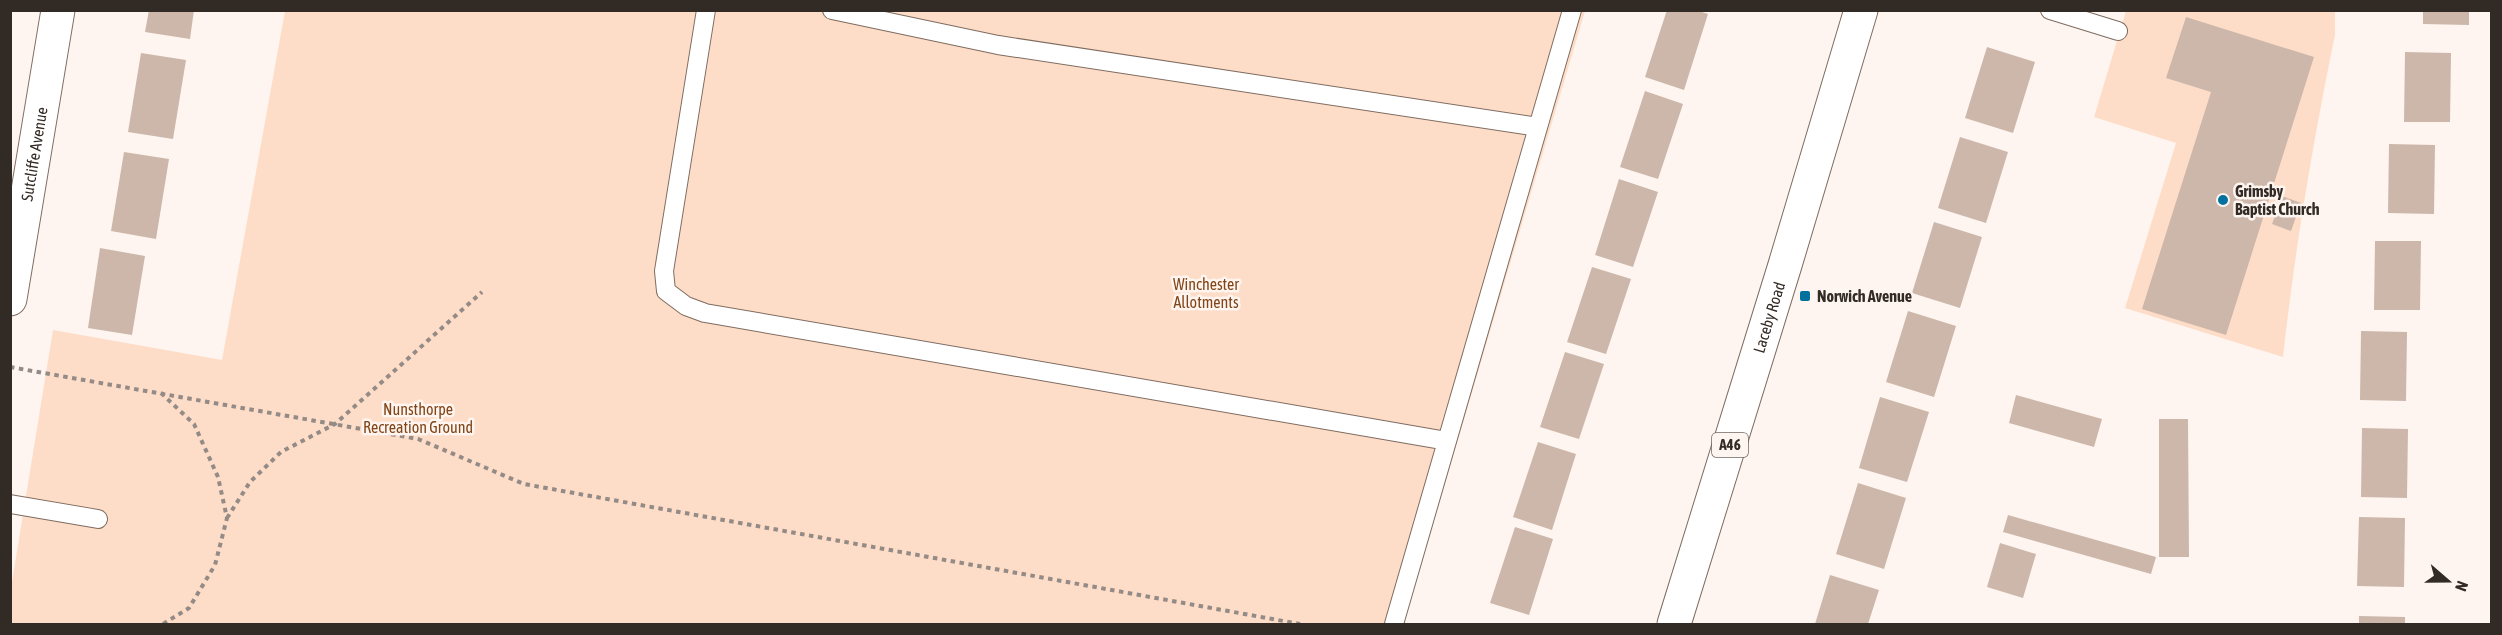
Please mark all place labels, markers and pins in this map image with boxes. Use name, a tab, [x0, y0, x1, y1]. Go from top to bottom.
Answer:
place label: Grimsby Baptist Church	[2235, 182, 2320, 218]
marker: Grimsby Baptist Church	[2216, 193, 2230, 207]
place label: Norwich Avenue	[1817, 287, 1912, 305]
marker: Norwich Avenue	[1798, 289, 1812, 303]

